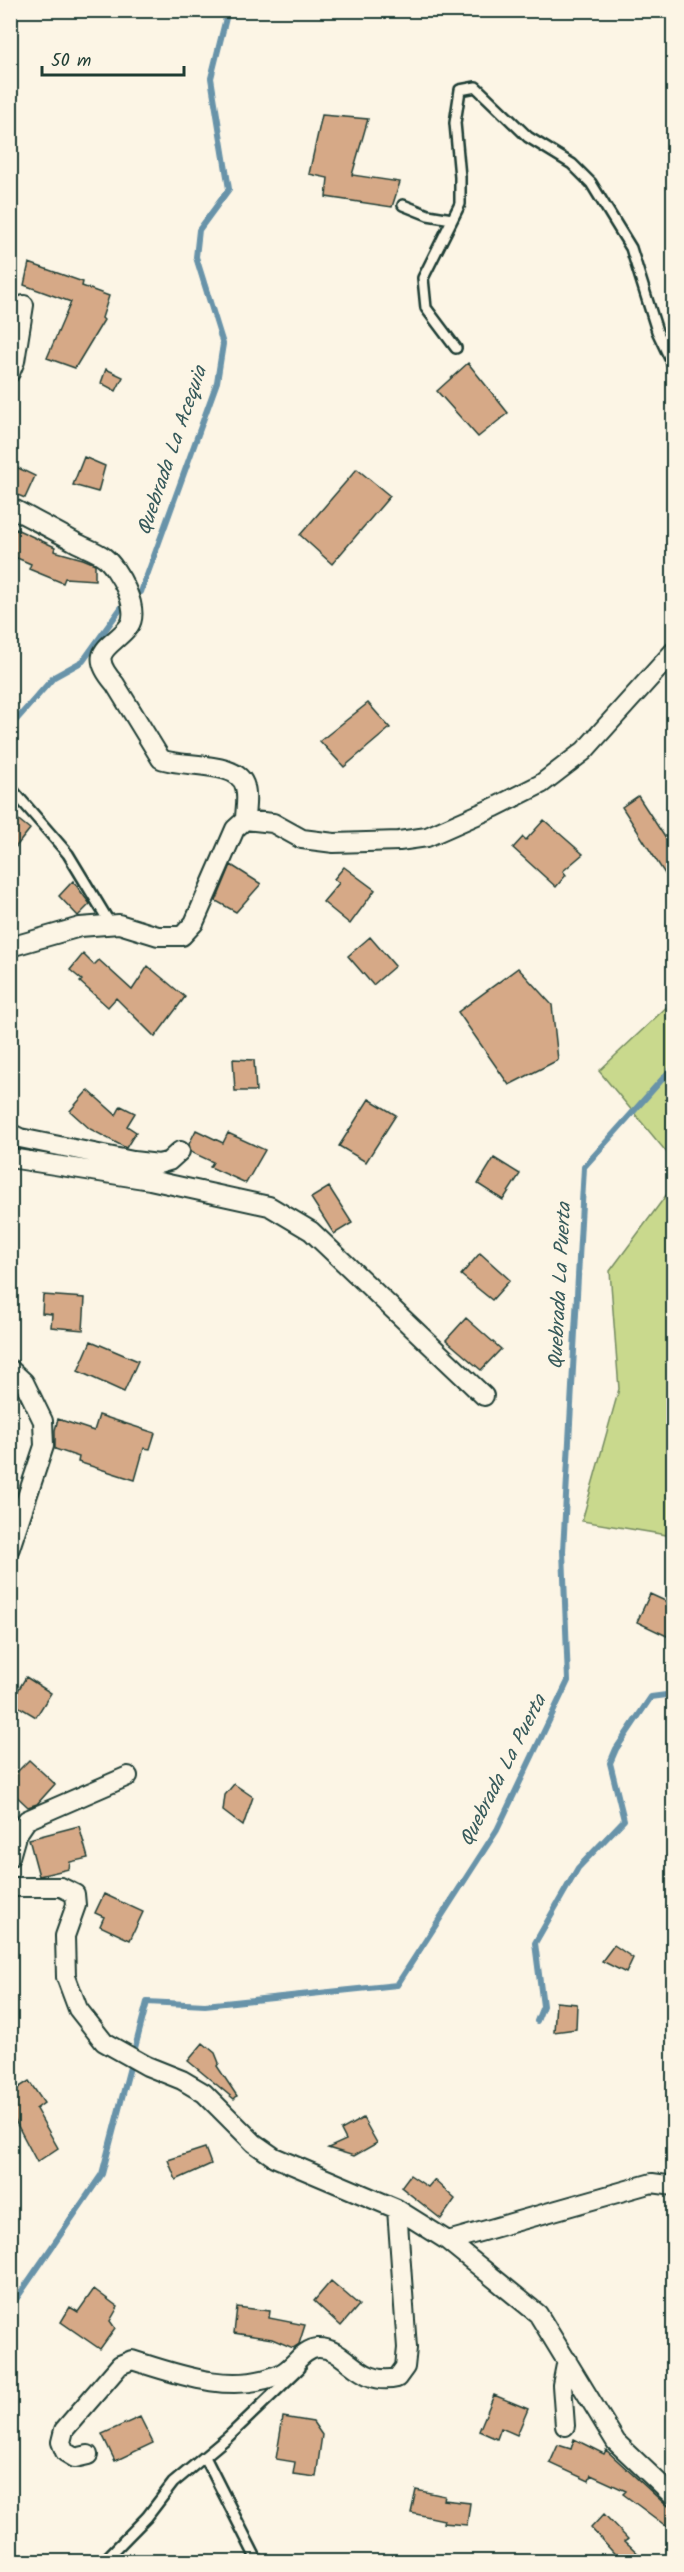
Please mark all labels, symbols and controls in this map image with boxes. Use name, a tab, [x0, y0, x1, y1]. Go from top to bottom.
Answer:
scale bar	[42, 39, 184, 77]
text: 50 m	[51, 47, 91, 76]
water label: Quebrada La Acequia	[129, 361, 217, 540]
water label: Quebrada La Puerta	[541, 1200, 581, 1370]
water label: Quebrada La Puerta	[452, 1688, 557, 1853]

